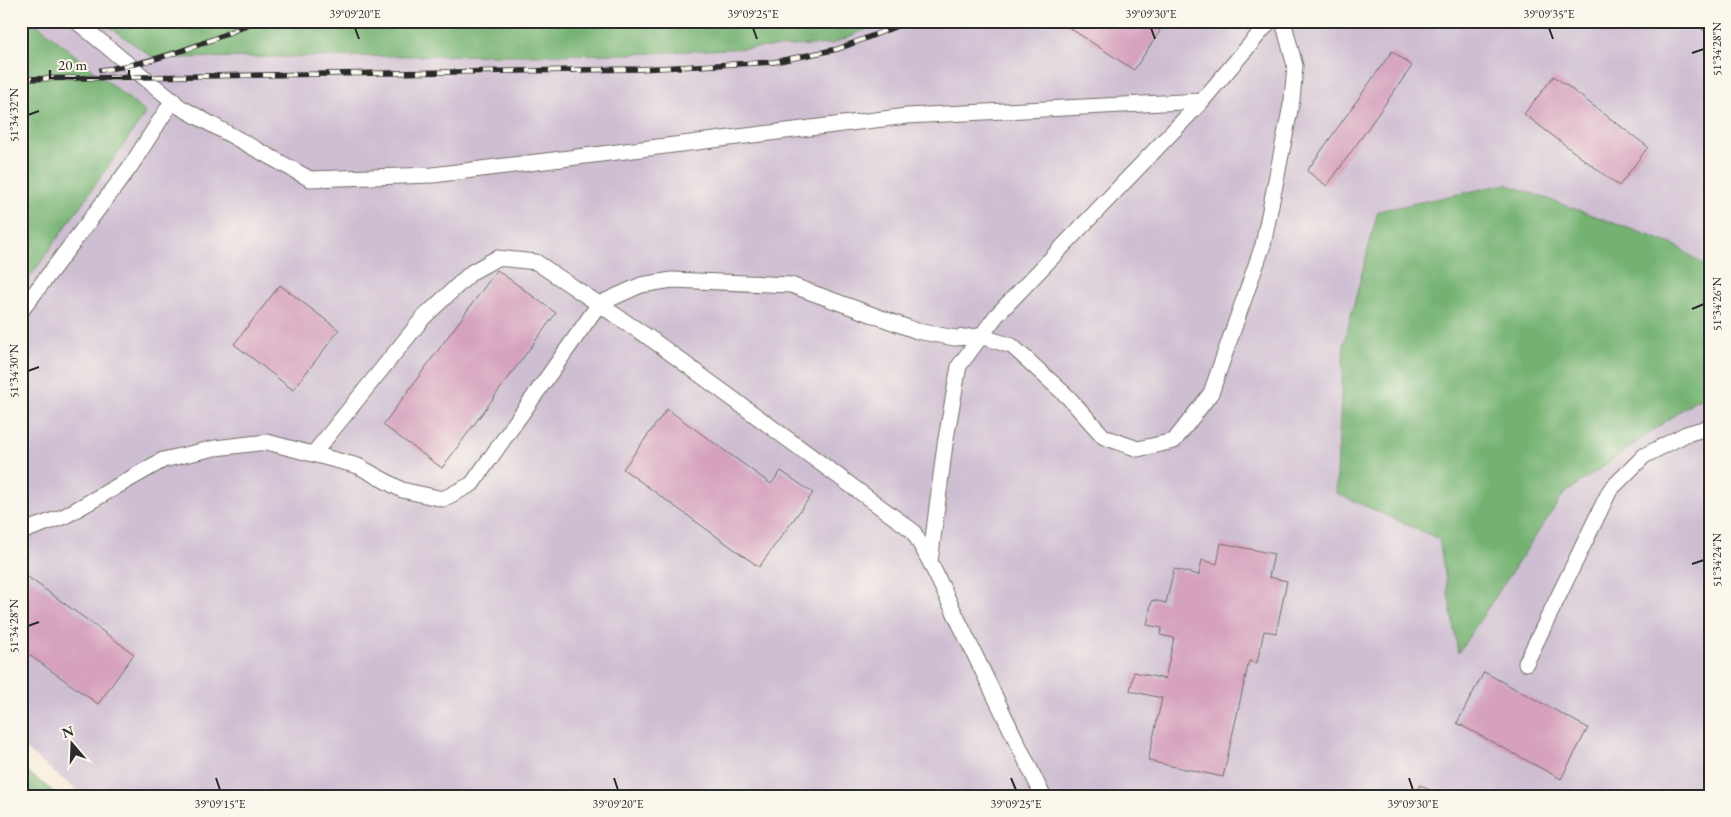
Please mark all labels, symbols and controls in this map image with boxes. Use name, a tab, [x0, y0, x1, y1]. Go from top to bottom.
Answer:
text: 39°09'20"E	[329, 6, 381, 22]
text: 39°09'25"E	[727, 6, 779, 22]
text: 39°09'30"E	[1125, 6, 1177, 22]
text: 39°09'35"E	[1523, 6, 1575, 22]
text: 51°34'28"N	[1709, 22, 1725, 76]
scale bar	[50, 48, 129, 80]
text: 20 m	[58, 55, 87, 74]
text: 51°34'32"N	[6, 88, 22, 142]
text: 51°34'26"N	[1709, 277, 1725, 331]
text: 51°34'30"N	[6, 344, 22, 398]
text: 51°34'24"N	[1709, 533, 1725, 587]
text: 51°34'28"N	[6, 599, 22, 653]
north arrow	[48, 720, 98, 770]
text: N	[59, 721, 77, 742]
text: 39°09'15"E	[194, 796, 246, 812]
text: 39°09'20"E	[592, 796, 644, 812]
text: 39°09'25"E	[990, 796, 1042, 812]
text: 39°09'30"E	[1387, 796, 1439, 812]

